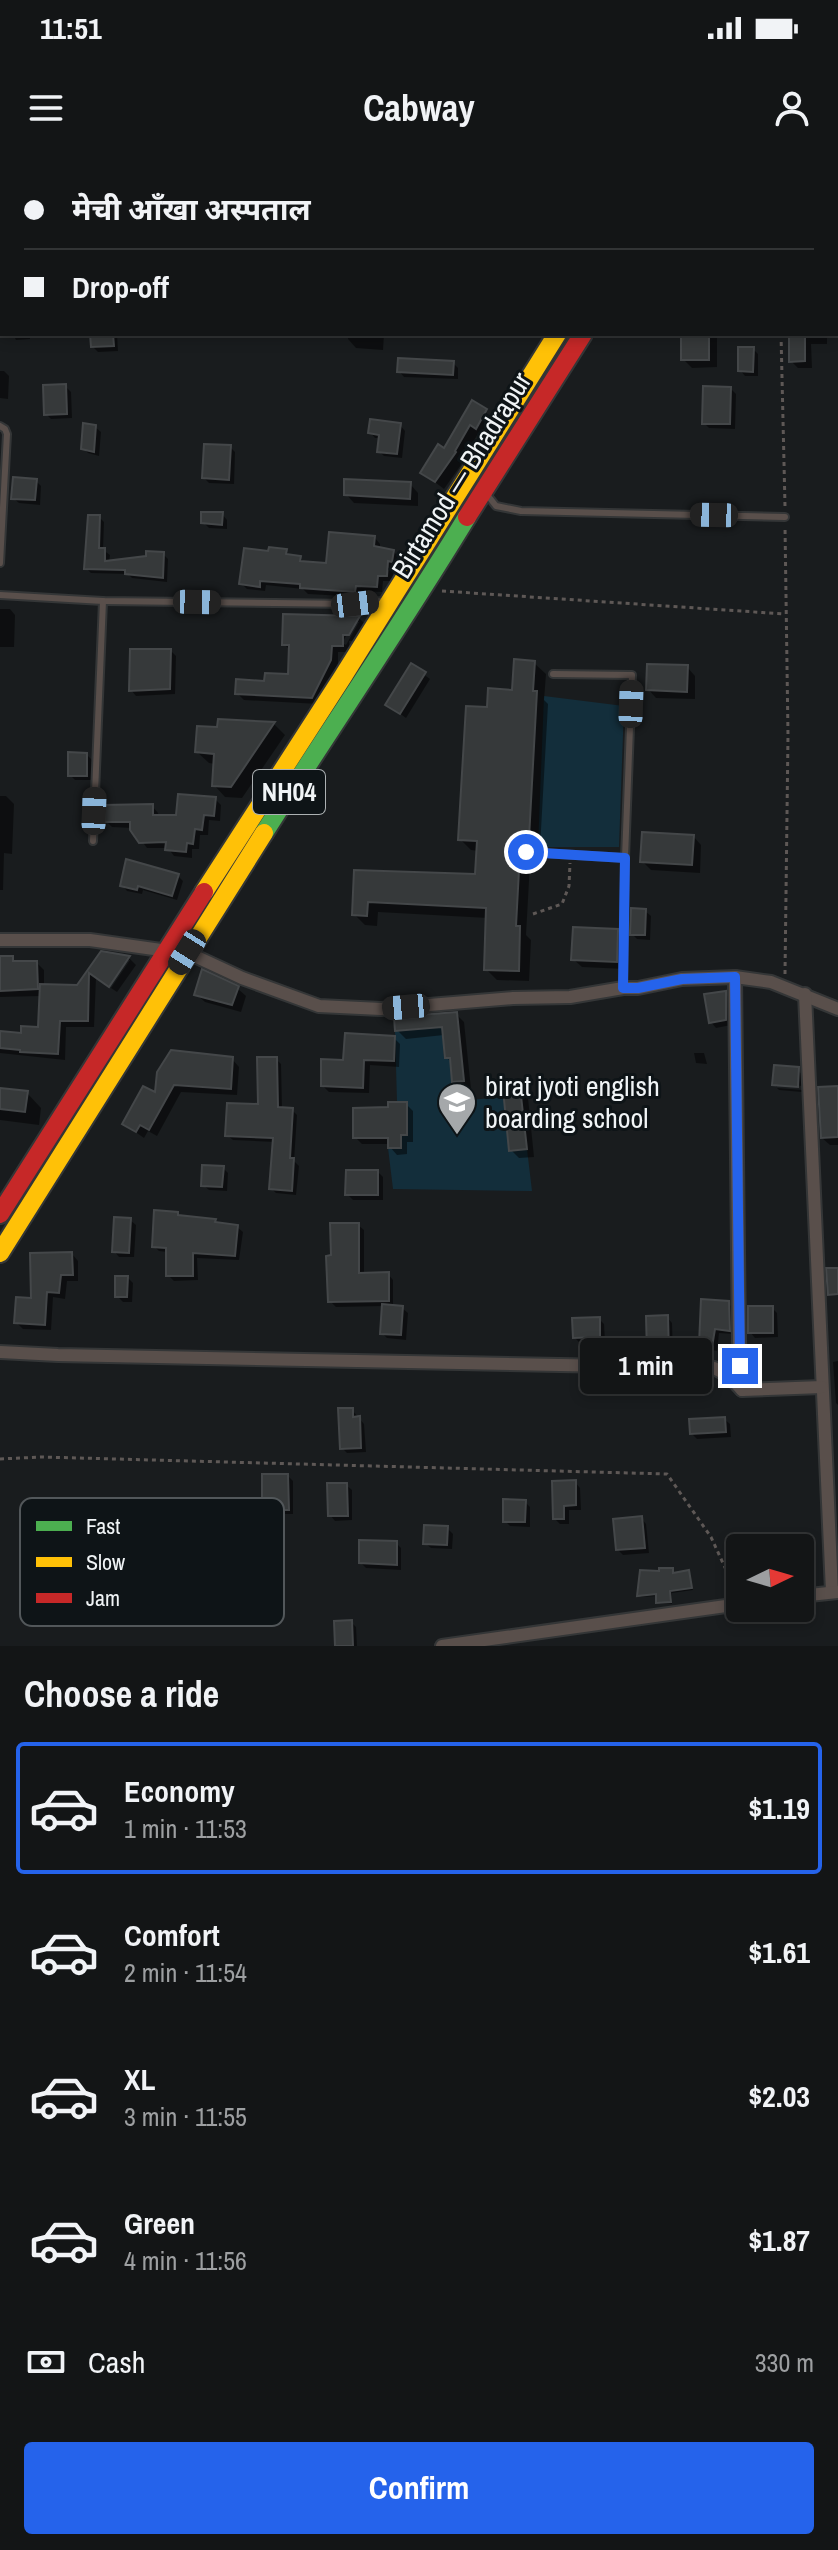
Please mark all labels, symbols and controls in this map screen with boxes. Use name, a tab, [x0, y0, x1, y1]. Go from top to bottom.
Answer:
text: 11:51	[40, 8, 102, 48]
text: Cabway	[363, 84, 475, 132]
icon: menu	[24, 86, 68, 130]
icon: person	[770, 86, 814, 130]
text: मेची आँखा अस्पताल	[72, 189, 311, 229]
text: Drop-off	[72, 267, 169, 307]
street label: Birtamod — Bhadrapur	[382, 365, 540, 585]
car	[690, 503, 738, 527]
car	[330, 589, 380, 619]
car	[173, 590, 221, 614]
car	[618, 680, 644, 728]
road number: NH04	[253, 770, 325, 814]
car	[81, 787, 107, 835]
route start	[508, 834, 544, 870]
car	[164, 925, 210, 979]
car	[381, 993, 431, 1021]
place label: birat jyoti english boarding school	[485, 1067, 660, 1137]
school or university icon: birat jyoti english boarding school	[436, 1081, 478, 1136]
callout: 1 min	[580, 1338, 712, 1394]
text: 1 min	[618, 1348, 674, 1383]
route end	[722, 1348, 758, 1384]
legend	[20, 1498, 284, 1626]
text: Fast	[86, 1511, 120, 1541]
north arrow	[726, 1534, 814, 1622]
map controls	[726, 1534, 814, 1622]
text: Slow	[86, 1547, 125, 1577]
text: Jam	[86, 1583, 120, 1613]
text: Choose a ride	[24, 1670, 219, 1718]
text: Economy	[124, 1771, 235, 1811]
icon: car	[28, 1772, 100, 1844]
text: $1.19	[748, 1788, 810, 1828]
text: 1 min · 11:53	[124, 1811, 247, 1846]
text: Comfort	[124, 1915, 220, 1955]
icon: car	[28, 1916, 100, 1988]
text: $1.61	[748, 1932, 810, 1972]
text: 2 min · 11:54	[124, 1955, 247, 1990]
text: XL	[124, 2059, 155, 2099]
icon: car	[28, 2060, 100, 2132]
text: $2.03	[748, 2076, 810, 2116]
text: 3 min · 11:55	[124, 2099, 247, 2134]
text: Green	[124, 2203, 195, 2243]
icon: car	[28, 2204, 100, 2276]
text: $1.87	[748, 2220, 810, 2260]
text: 4 min · 11:56	[124, 2243, 247, 2278]
icon: cash	[24, 2340, 68, 2384]
text: Cash	[88, 2342, 145, 2382]
text: 330 m	[755, 2345, 814, 2380]
button: Confirm	[24, 2442, 814, 2534]

